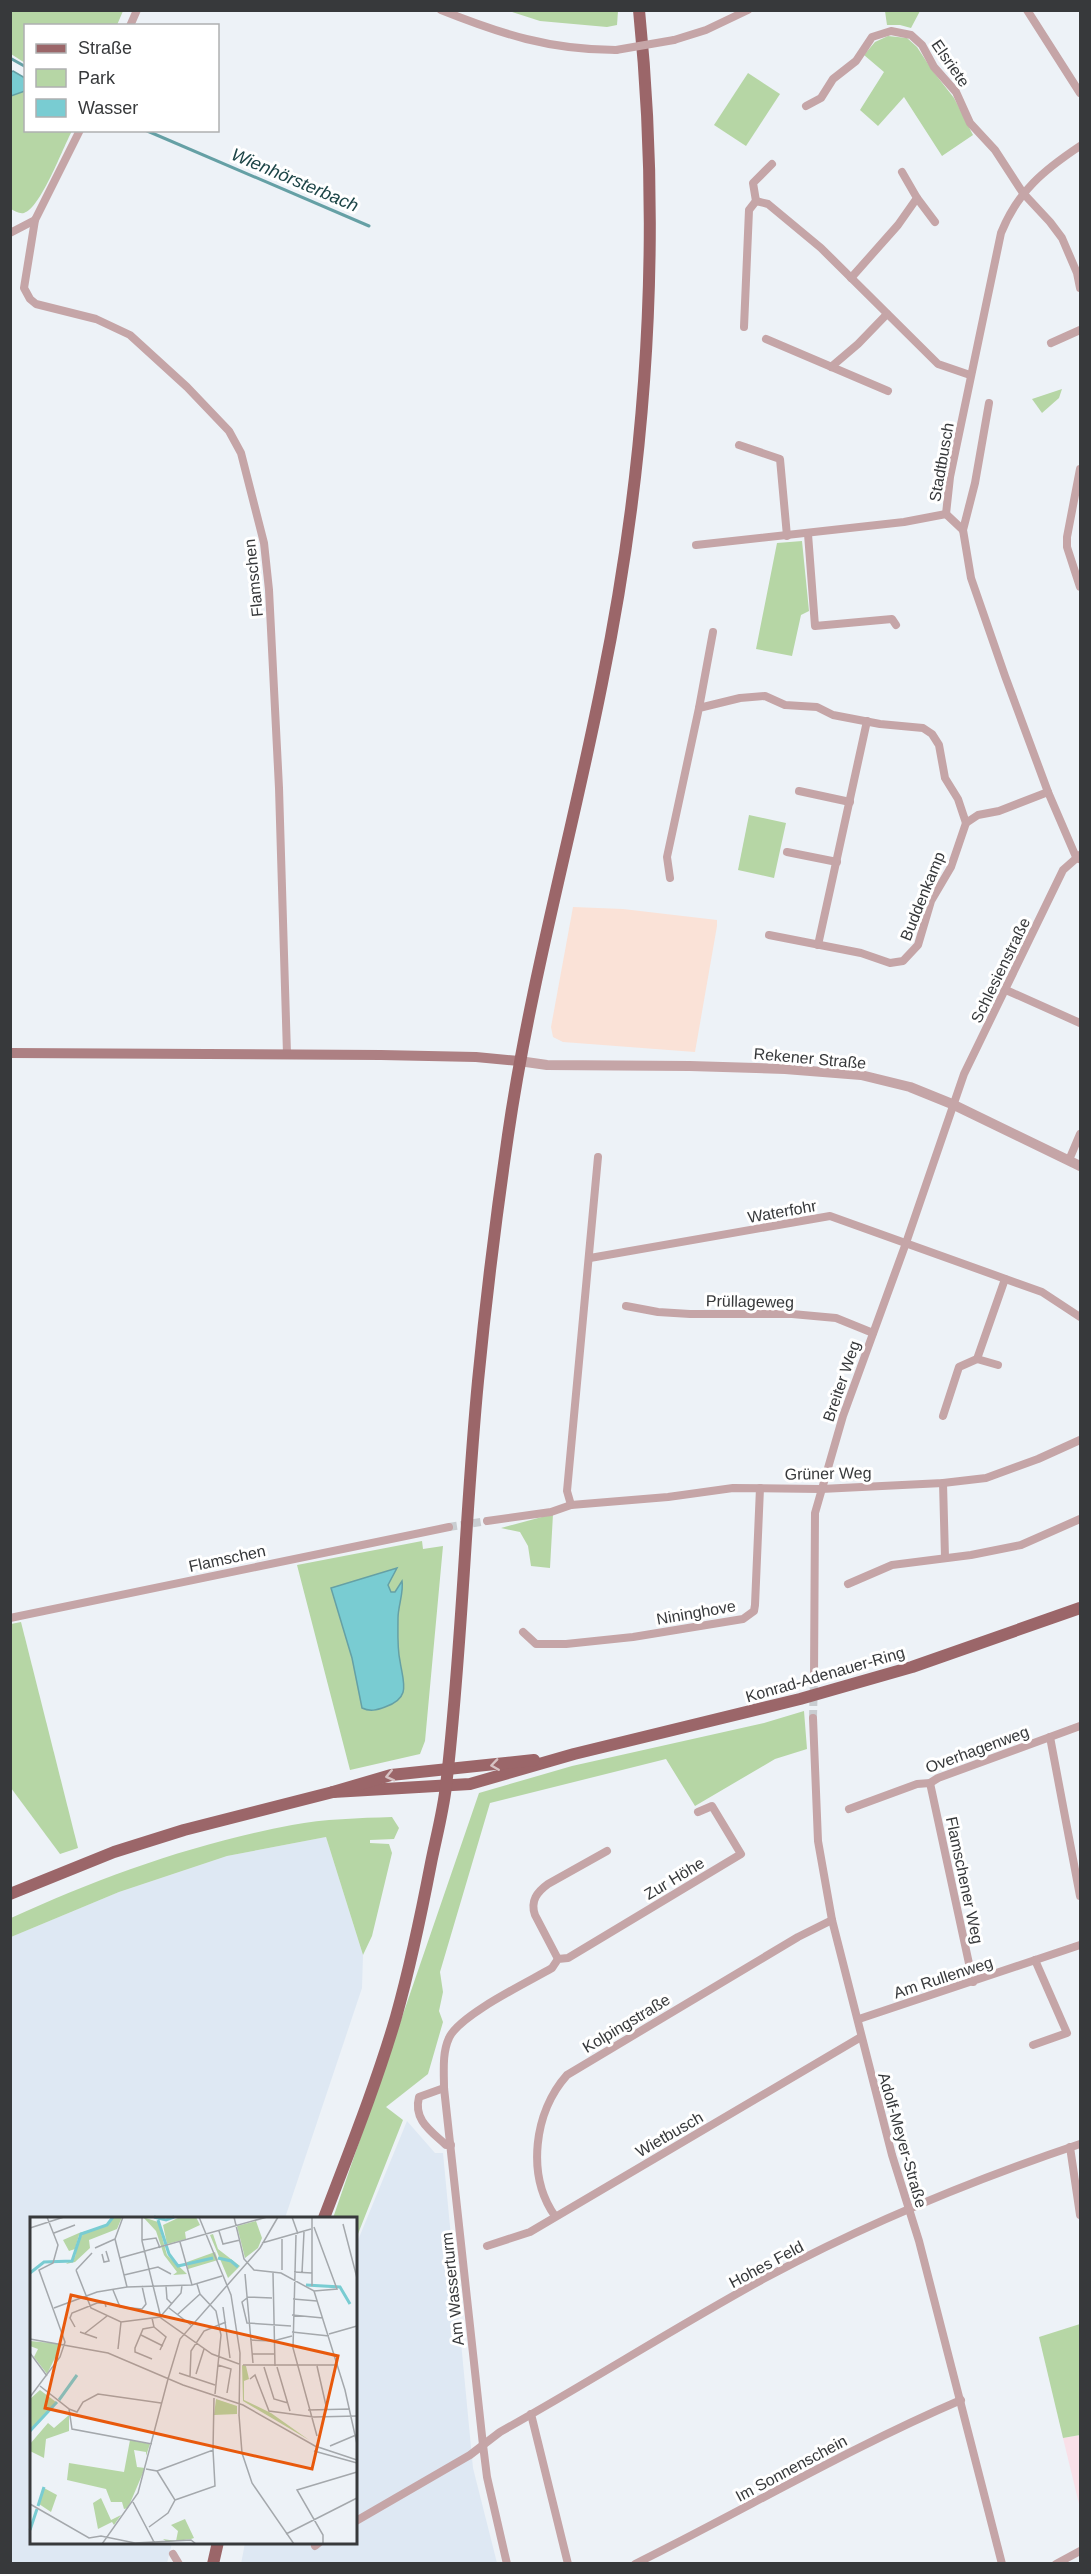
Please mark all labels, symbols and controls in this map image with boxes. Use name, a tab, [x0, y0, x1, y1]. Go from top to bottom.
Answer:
legend	[24, 24, 219, 132]
street label: Elsriete	[928, 37, 973, 90]
text: Straße	[78, 38, 132, 58]
text: Park	[78, 68, 116, 88]
text: Wasser	[78, 98, 138, 118]
water label: Wienhörsterbach	[229, 144, 361, 216]
street label: Stadtbusch	[926, 421, 957, 503]
street label: Flamschen	[241, 538, 266, 618]
street label: Buddenkamp	[897, 849, 948, 943]
street label: Schlesienstraße	[968, 915, 1033, 1025]
street label: Rekener Straße	[753, 1045, 867, 1072]
street label: Waterfohr	[746, 1197, 819, 1226]
street label: Prüllageweg	[706, 1292, 794, 1311]
street label: Breiter Weg	[820, 1339, 863, 1424]
street label: Grüner Weg	[784, 1464, 872, 1483]
street label: Flamschen	[187, 1542, 267, 1575]
street label: Nininghove	[655, 1597, 737, 1628]
street label: Konrad-Adenauer-Ring	[744, 1644, 907, 1705]
street label: Overhagenweg	[923, 1723, 1031, 1776]
one-way arrow	[490, 1758, 499, 1771]
one-way arrow	[385, 1769, 395, 1782]
street label: Flamschener Weg	[943, 1815, 986, 1945]
street label: Zur Höhe	[641, 1854, 707, 1903]
street label: Am Rullenweg	[891, 1953, 995, 2001]
street label: Kolpingstraße	[580, 1991, 673, 2056]
street label: Adolf-Meyer-Straße	[875, 2071, 930, 2210]
street label: Wietbusch	[633, 2108, 706, 2160]
inset map	[30, 2217, 357, 2544]
street label: Am Wasserturm	[438, 2231, 467, 2347]
street label: Hohes Feld	[726, 2238, 806, 2291]
street label: Im Sonnenschein	[733, 2432, 850, 2505]

